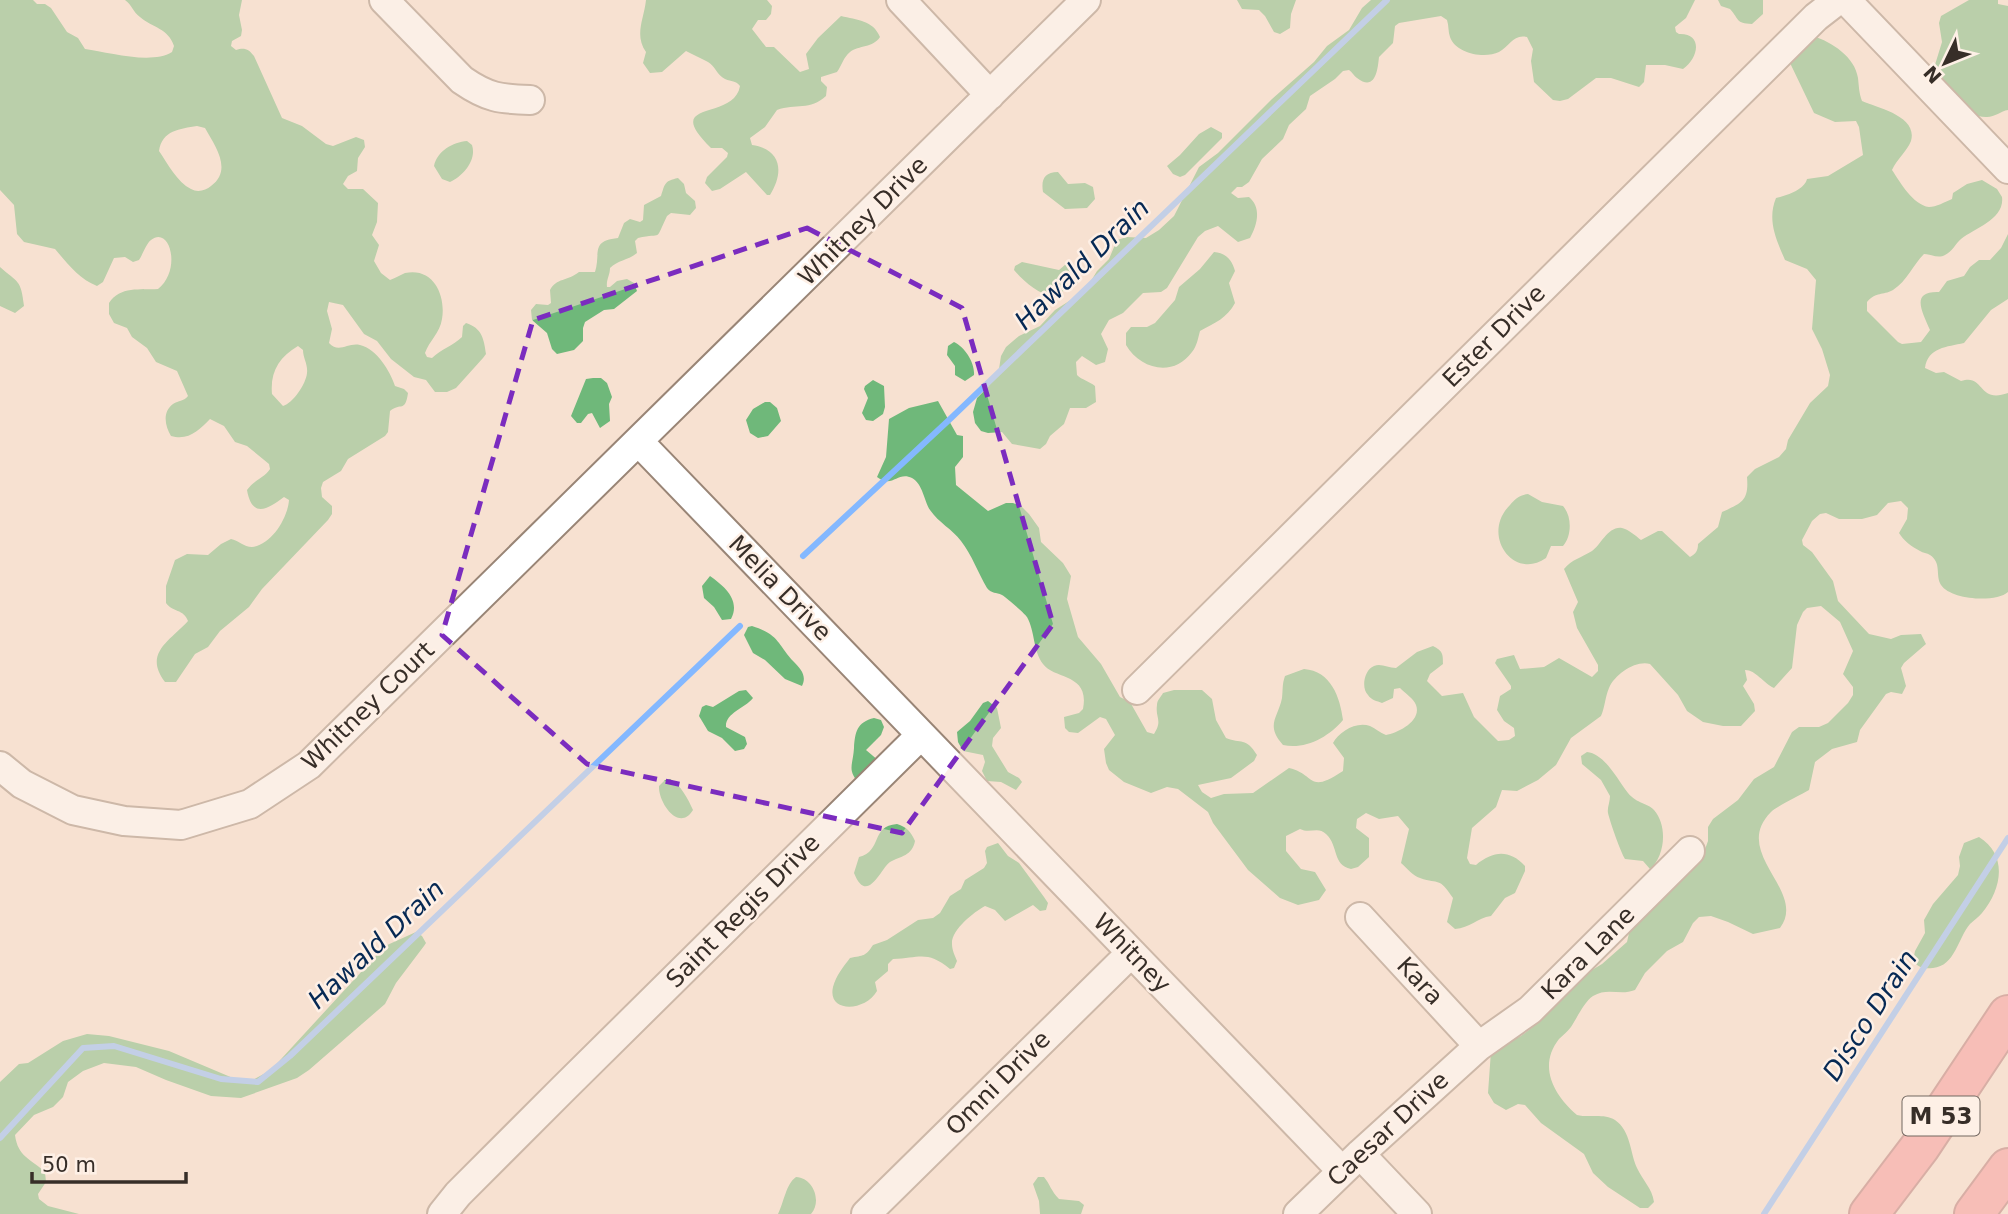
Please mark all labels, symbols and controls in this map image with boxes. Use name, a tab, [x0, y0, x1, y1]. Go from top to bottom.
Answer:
north arrow	[1910, 28, 1980, 98]
text: N	[1919, 61, 1946, 88]
street label: Whitney Drive	[793, 151, 933, 291]
water label: Hawald Drain	[1009, 192, 1155, 336]
street label: Ester Drive	[1437, 279, 1551, 393]
street label: Melia Drive	[723, 530, 837, 646]
street label: Whitney Court	[296, 636, 440, 776]
street label: Saint Regis Drive	[661, 829, 825, 993]
water label: Hawald Drain	[302, 873, 450, 1015]
street label: Kara Lane	[1536, 901, 1640, 1005]
street label: Whitney	[1087, 908, 1177, 998]
water label: Disco Drain	[1817, 944, 1923, 1086]
street label: Kara	[1391, 951, 1449, 1011]
street label: Omni Drive	[940, 1025, 1056, 1141]
street label: Caesar Drive	[1322, 1066, 1454, 1192]
road number: M 53	[1902, 1096, 1980, 1135]
scale bar	[32, 1140, 186, 1184]
text: 50 m	[42, 1153, 96, 1177]

